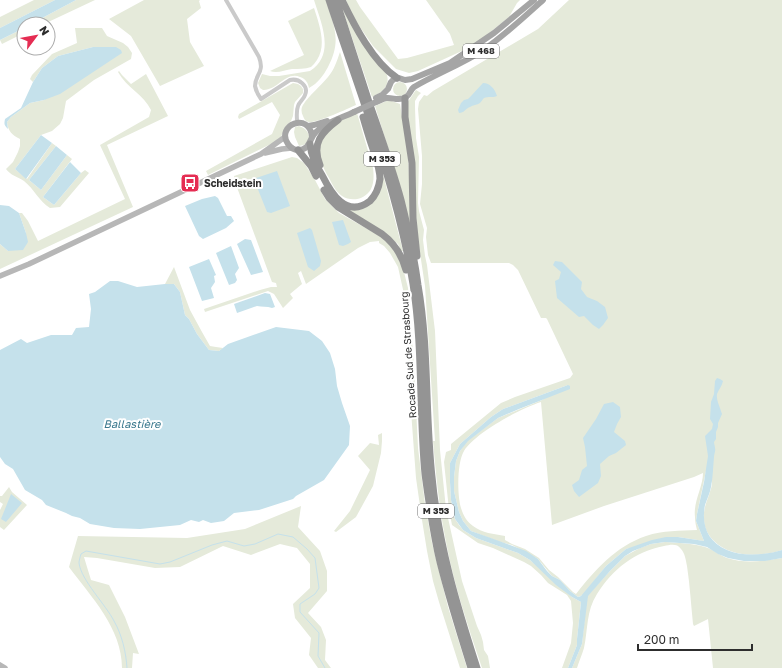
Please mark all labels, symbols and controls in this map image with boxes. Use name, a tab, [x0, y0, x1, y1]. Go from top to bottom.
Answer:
north arrow	[16, 16, 56, 56]
text: N	[37, 23, 53, 37]
road number: M 468	[463, 44, 499, 58]
road number: M 353	[364, 152, 400, 166]
bus stop icon: Scheidstein	[179, 172, 201, 194]
place label: Scheidstein	[204, 177, 262, 189]
street label: Rocade Sud de Strasbourg	[398, 291, 418, 419]
water label: Ballastière	[104, 417, 162, 430]
road number: M 353	[418, 504, 454, 518]
scale bar	[638, 626, 752, 652]
text: 200 m	[644, 632, 679, 647]

